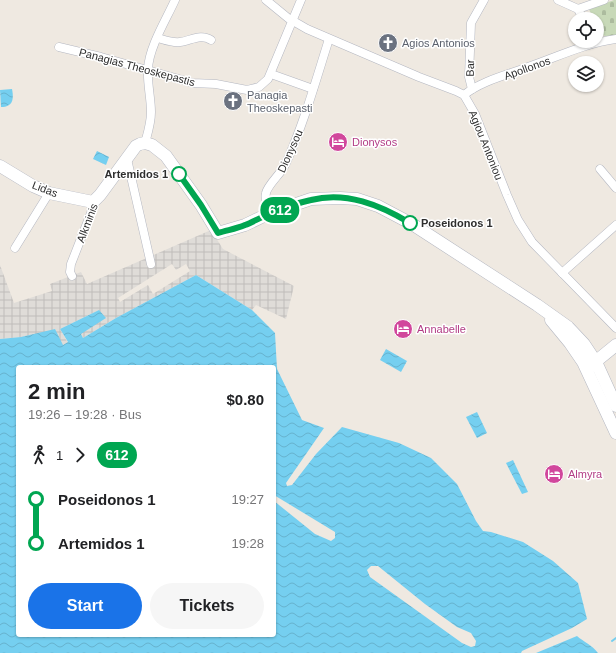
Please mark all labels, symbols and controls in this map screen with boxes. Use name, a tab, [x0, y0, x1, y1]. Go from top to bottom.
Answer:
map controls	[568, 12, 604, 92]
button: locate	[568, 12, 604, 48]
church icon: Agios Antonios	[377, 32, 399, 54]
place label: Agios Antonios	[402, 37, 475, 49]
street label: Panagias Theoskepastis	[78, 46, 197, 88]
street label: Apollonos	[502, 54, 552, 82]
button: layers	[568, 56, 604, 92]
street label: Bar	[464, 59, 476, 77]
place label: Panagia Theoskepasti	[247, 89, 312, 114]
church icon: Panagia Theoskepasti	[222, 90, 244, 112]
street label: Agiou Antoniou	[467, 108, 505, 182]
street label: Dionysou	[275, 128, 305, 174]
hotel icon: Dionysos	[327, 131, 349, 153]
place label: Dionysos	[352, 136, 398, 148]
marker: Artemidos 1	[171, 166, 187, 182]
place label: Artemidos 1	[104, 168, 168, 180]
street label: Lidas	[31, 179, 60, 199]
line badge: 612	[257, 197, 303, 223]
street label: Alkminis	[74, 201, 100, 244]
text: 612	[268, 202, 292, 218]
marker: Poseidonos 1	[402, 215, 418, 231]
place label: Poseidonos 1	[421, 217, 493, 229]
hotel icon: Annabelle	[392, 318, 414, 340]
place label: Annabelle	[417, 323, 466, 335]
text: 2 min	[28, 379, 85, 404]
text: $0.80	[226, 391, 264, 408]
text: 19:26 – 19:28 · Bus	[28, 407, 141, 422]
icon: walk	[28, 444, 50, 466]
icon: forward	[69, 444, 91, 466]
text: 612	[105, 447, 129, 463]
text: 1	[56, 448, 63, 463]
hotel icon: Almyra	[543, 463, 565, 485]
place label: Almyra	[568, 468, 603, 480]
text: Poseidonos 1	[58, 491, 156, 508]
text: 19:27	[231, 492, 264, 507]
text: Artemidos 1	[58, 535, 145, 552]
text: 19:28	[231, 536, 264, 551]
button: Start	[28, 583, 142, 629]
button: Tickets	[150, 583, 264, 629]

